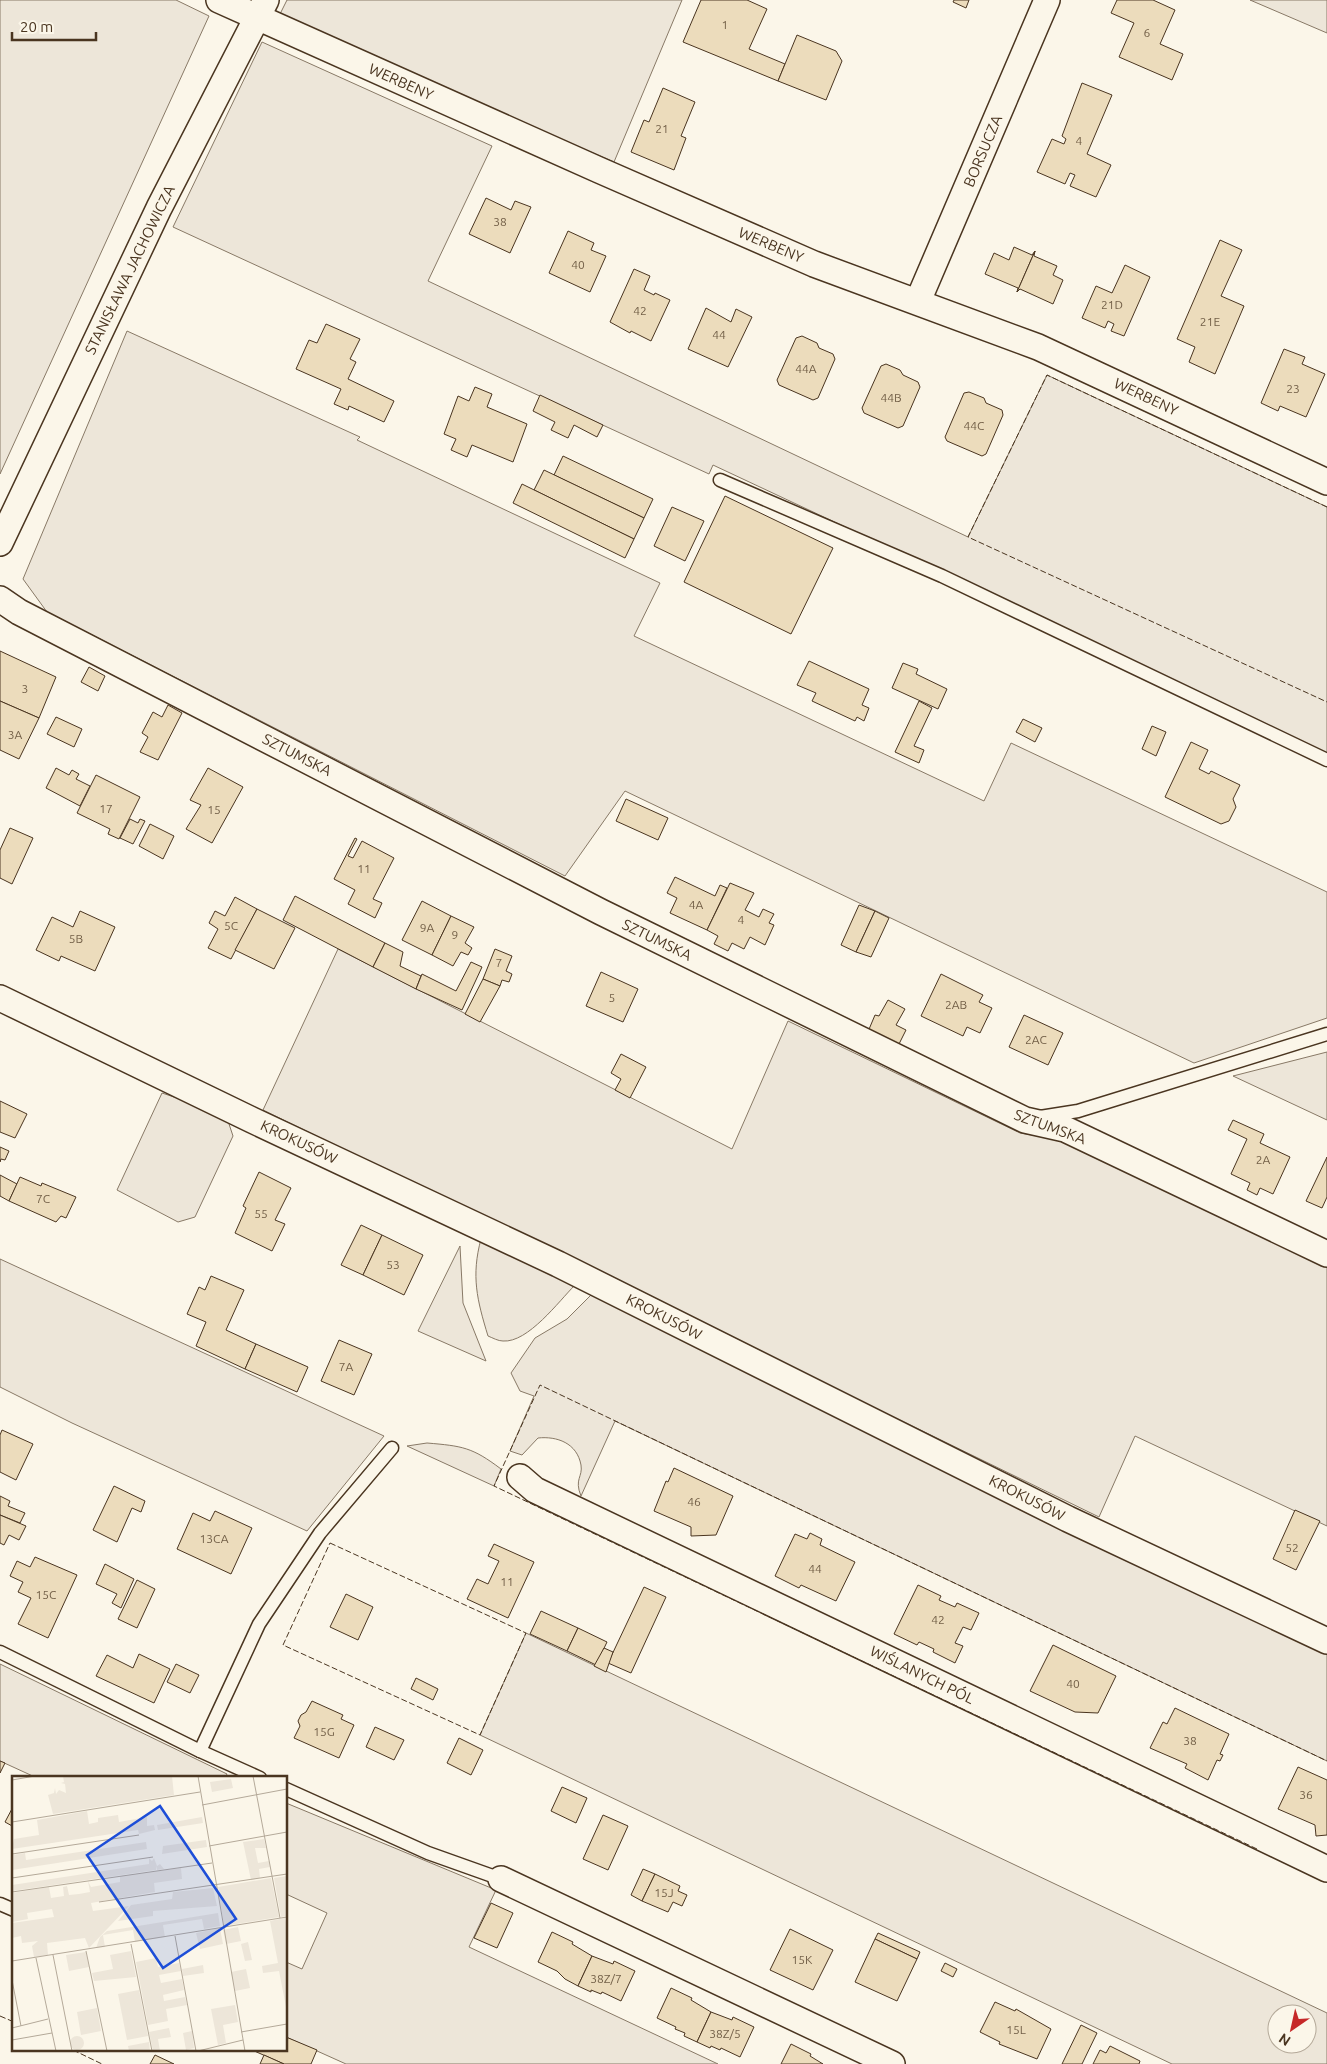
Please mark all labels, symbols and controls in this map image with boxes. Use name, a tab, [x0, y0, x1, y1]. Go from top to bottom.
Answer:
scale bar	[12, 10, 96, 42]
text: 20 m	[20, 18, 53, 35]
house number: 1	[722, 18, 728, 31]
house number: 6	[1144, 26, 1151, 39]
street label: WERBENY	[366, 60, 436, 103]
street label: BORSUCZA	[960, 112, 1005, 189]
house number: 21	[655, 122, 669, 135]
house number: 4	[1076, 134, 1083, 147]
street label: STANISŁAWA JACHOWICZA	[81, 182, 178, 357]
house number: 38	[493, 215, 507, 228]
street label: WERBENY	[736, 223, 807, 266]
house number: 40	[571, 258, 585, 271]
house number: 21D	[1101, 298, 1123, 311]
house number: 42	[633, 304, 647, 317]
house number: 21E	[1200, 315, 1220, 328]
house number: 44	[712, 328, 726, 341]
house number: 44A	[795, 362, 817, 375]
street label: WERBENY	[1111, 374, 1181, 419]
house number: 23	[1286, 382, 1300, 395]
house number: 44B	[880, 391, 902, 404]
house number: 44C	[964, 419, 985, 432]
house number: 3	[22, 682, 28, 695]
house number: 3A	[8, 728, 22, 741]
street label: SZTUMSKA	[260, 730, 335, 779]
house number: 17	[99, 802, 113, 815]
house number: 15	[207, 803, 221, 816]
house number: 11	[357, 862, 371, 875]
house number: 4A	[689, 898, 703, 911]
house number: 4	[738, 913, 745, 926]
street label: SZTUMSKA	[620, 915, 695, 964]
house number: 5C	[224, 919, 239, 932]
house number: 9A	[420, 921, 434, 934]
house number: 9	[452, 928, 458, 941]
house number: 5B	[69, 932, 83, 945]
house number: 7	[496, 956, 502, 969]
house number: 5	[609, 991, 615, 1004]
house number: 2AB	[945, 998, 967, 1011]
house number: 2AC	[1025, 1033, 1048, 1046]
street label: SZTUMSKA	[1012, 1106, 1089, 1147]
street label: KROKUSÓW	[258, 1116, 340, 1167]
house number: 2A	[1256, 1153, 1270, 1166]
house number: 7C	[36, 1192, 51, 1205]
house number: 55	[254, 1207, 268, 1220]
house number: 53	[386, 1258, 400, 1271]
street label: KROKUSÓW	[623, 1290, 705, 1343]
house number: 7A	[339, 1360, 353, 1373]
street label: KROKUSÓW	[986, 1471, 1068, 1524]
house number: 46	[687, 1495, 701, 1508]
house number: 13CA	[200, 1532, 229, 1545]
house number: 52	[1285, 1541, 1299, 1554]
house number: 44	[808, 1562, 822, 1575]
house number: 11	[500, 1575, 514, 1588]
house number: 15C	[36, 1588, 57, 1601]
house number: 42	[931, 1613, 945, 1626]
street label: WIŚLANYCH PÓL	[867, 1642, 977, 1707]
house number: 40	[1066, 1677, 1080, 1690]
house number: 15G	[313, 1725, 335, 1738]
house number: 38	[1183, 1734, 1197, 1747]
inset map	[12, 1776, 288, 2052]
house number: 36	[1299, 1788, 1313, 1801]
house number: 15J	[654, 1886, 674, 1899]
house number: 15K	[792, 1953, 813, 1966]
house number: 38Z/7	[590, 1972, 622, 1985]
north arrow	[1267, 2004, 1317, 2054]
house number: 15L	[1006, 2023, 1026, 2036]
house number: 38Z/5	[709, 2027, 741, 2040]
text: N	[1276, 2030, 1294, 2049]

